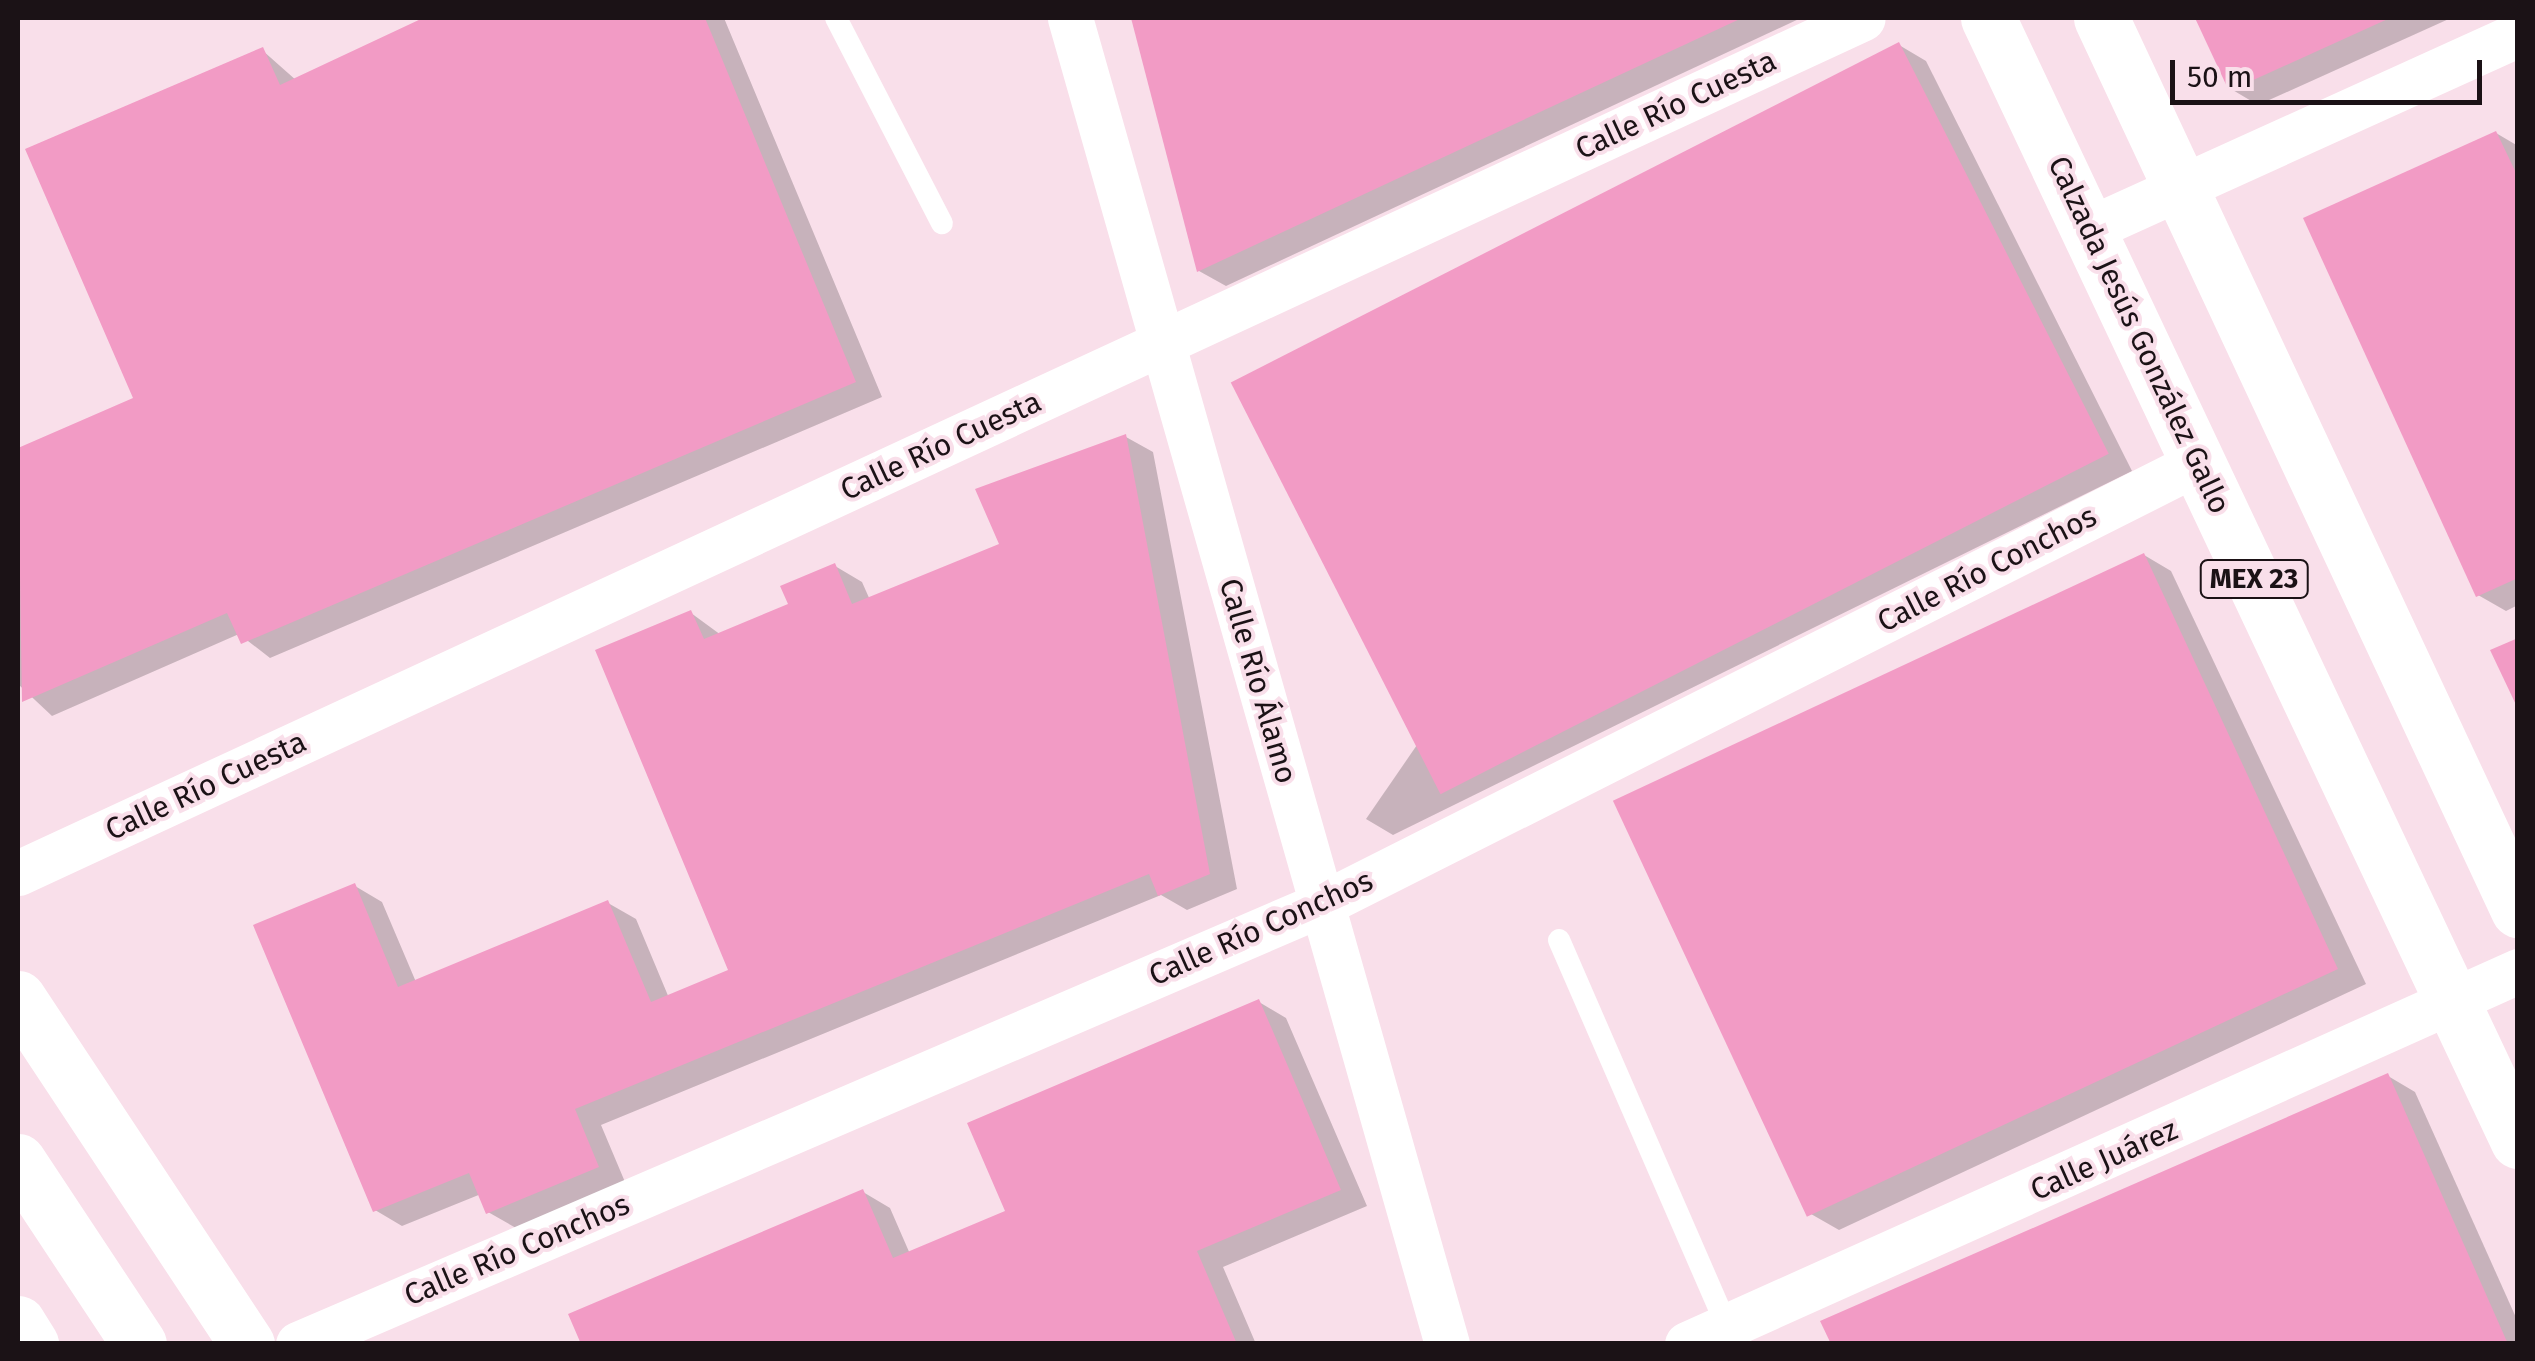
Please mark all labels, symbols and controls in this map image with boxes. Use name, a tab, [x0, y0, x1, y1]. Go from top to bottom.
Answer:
scale bar	[2175, 40, 2488, 102]
street label: Calle Río Cuesta	[1570, 43, 1782, 167]
text: 50 m	[2187, 59, 2252, 95]
street label: Calzada Jesús González Gallo	[2040, 151, 2238, 519]
street label: Calle Río Cuesta	[835, 384, 1047, 508]
street label: Calle Río Conchos	[1871, 498, 2103, 640]
road number: MEX 23	[2199, 556, 2309, 602]
street label: Calle Río Álamo	[1212, 574, 1304, 788]
street label: Calle Río Cuesta	[100, 724, 312, 848]
street label: Calle Río Conchos	[1144, 863, 1378, 993]
street label: Calle Juárez	[2025, 1112, 2183, 1208]
street label: Calle Río Conchos	[399, 1186, 635, 1314]

